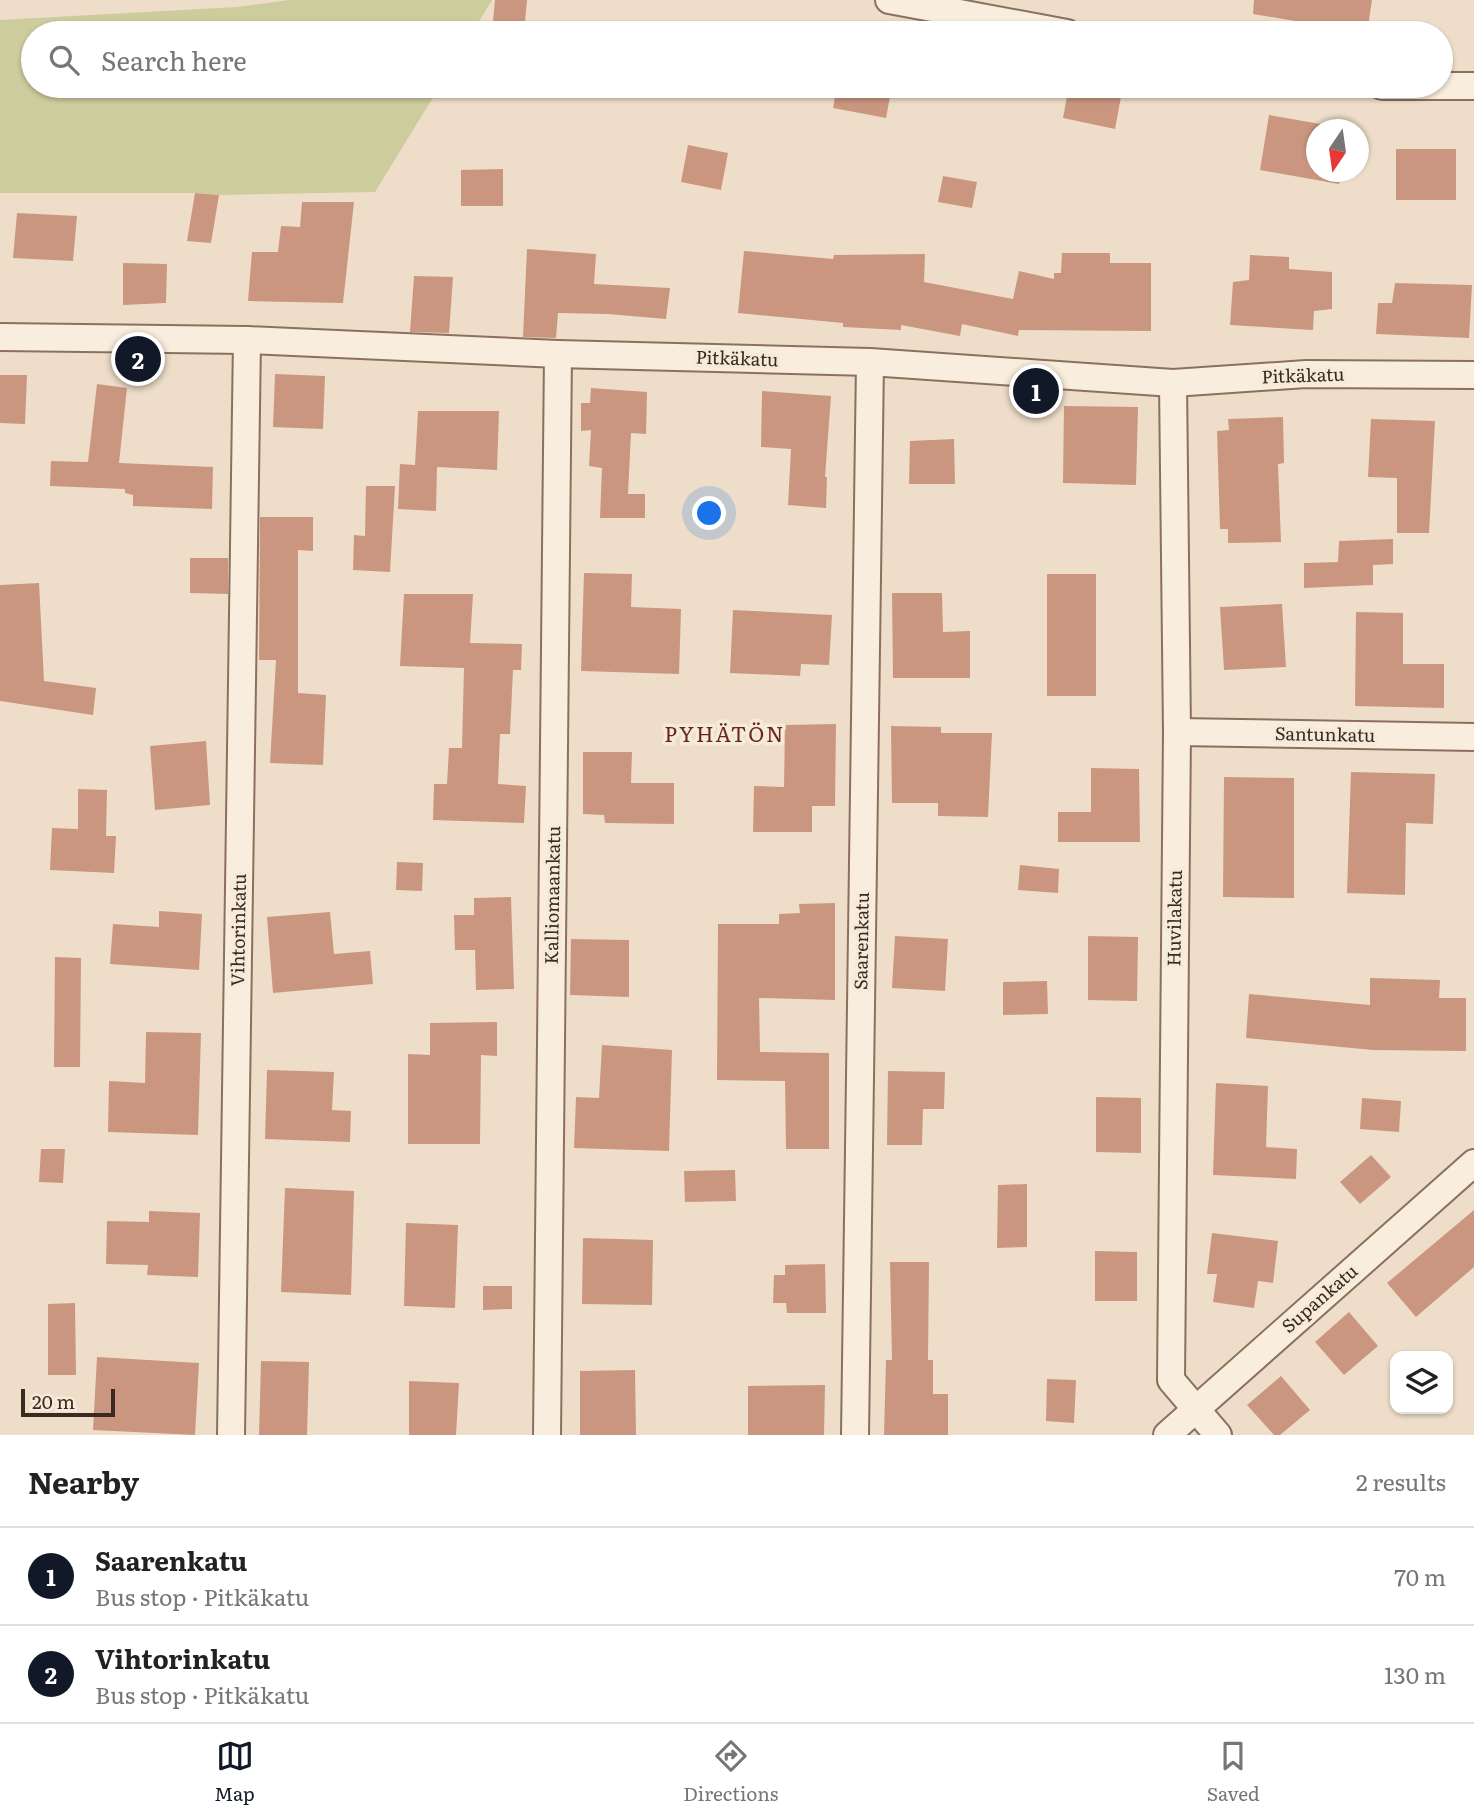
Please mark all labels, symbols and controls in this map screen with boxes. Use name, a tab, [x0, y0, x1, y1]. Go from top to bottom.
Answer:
search box	[21, 21, 1453, 98]
text: Search here	[101, 40, 247, 79]
icon: search	[45, 41, 83, 79]
north arrow	[1306, 119, 1369, 182]
pin: 2	[115, 333, 161, 385]
street label: Pitkäkatu	[695, 343, 779, 372]
street label: Pitkäkatu	[1261, 360, 1345, 389]
pin: 1	[1013, 365, 1059, 417]
your location	[692, 496, 726, 530]
district label: PYHÄTÖN	[664, 717, 786, 748]
street label: Santunkatu	[1275, 719, 1376, 748]
street label: Kalliomaankatu	[537, 825, 566, 965]
street label: Huvilakatu	[1159, 869, 1188, 967]
street label: Vihtorinkatu	[223, 873, 252, 987]
street label: Saarenkatu	[846, 892, 875, 990]
street label: Supankatu	[1275, 1257, 1363, 1339]
map controls	[1390, 1351, 1453, 1414]
button: layers	[1390, 1351, 1453, 1414]
scale bar	[21, 1386, 116, 1418]
text: 20 m	[32, 1387, 75, 1415]
text: Nearby	[28, 1459, 139, 1503]
text: 2 results	[1356, 1464, 1446, 1498]
text: Saarenkatu	[95, 1540, 247, 1579]
text: 1	[46, 1559, 56, 1593]
text: 70 m	[1394, 1559, 1446, 1593]
text: Bus stop · Pitkäkatu	[95, 1579, 309, 1613]
text: Vihtorinkatu	[95, 1638, 270, 1677]
text: 2	[45, 1657, 57, 1691]
text: 130 m	[1384, 1657, 1446, 1691]
text: Bus stop · Pitkäkatu	[95, 1677, 309, 1711]
tab: Map	[214, 1737, 255, 1807]
tab: Directions	[683, 1737, 778, 1807]
tab: Saved	[1207, 1737, 1260, 1807]

